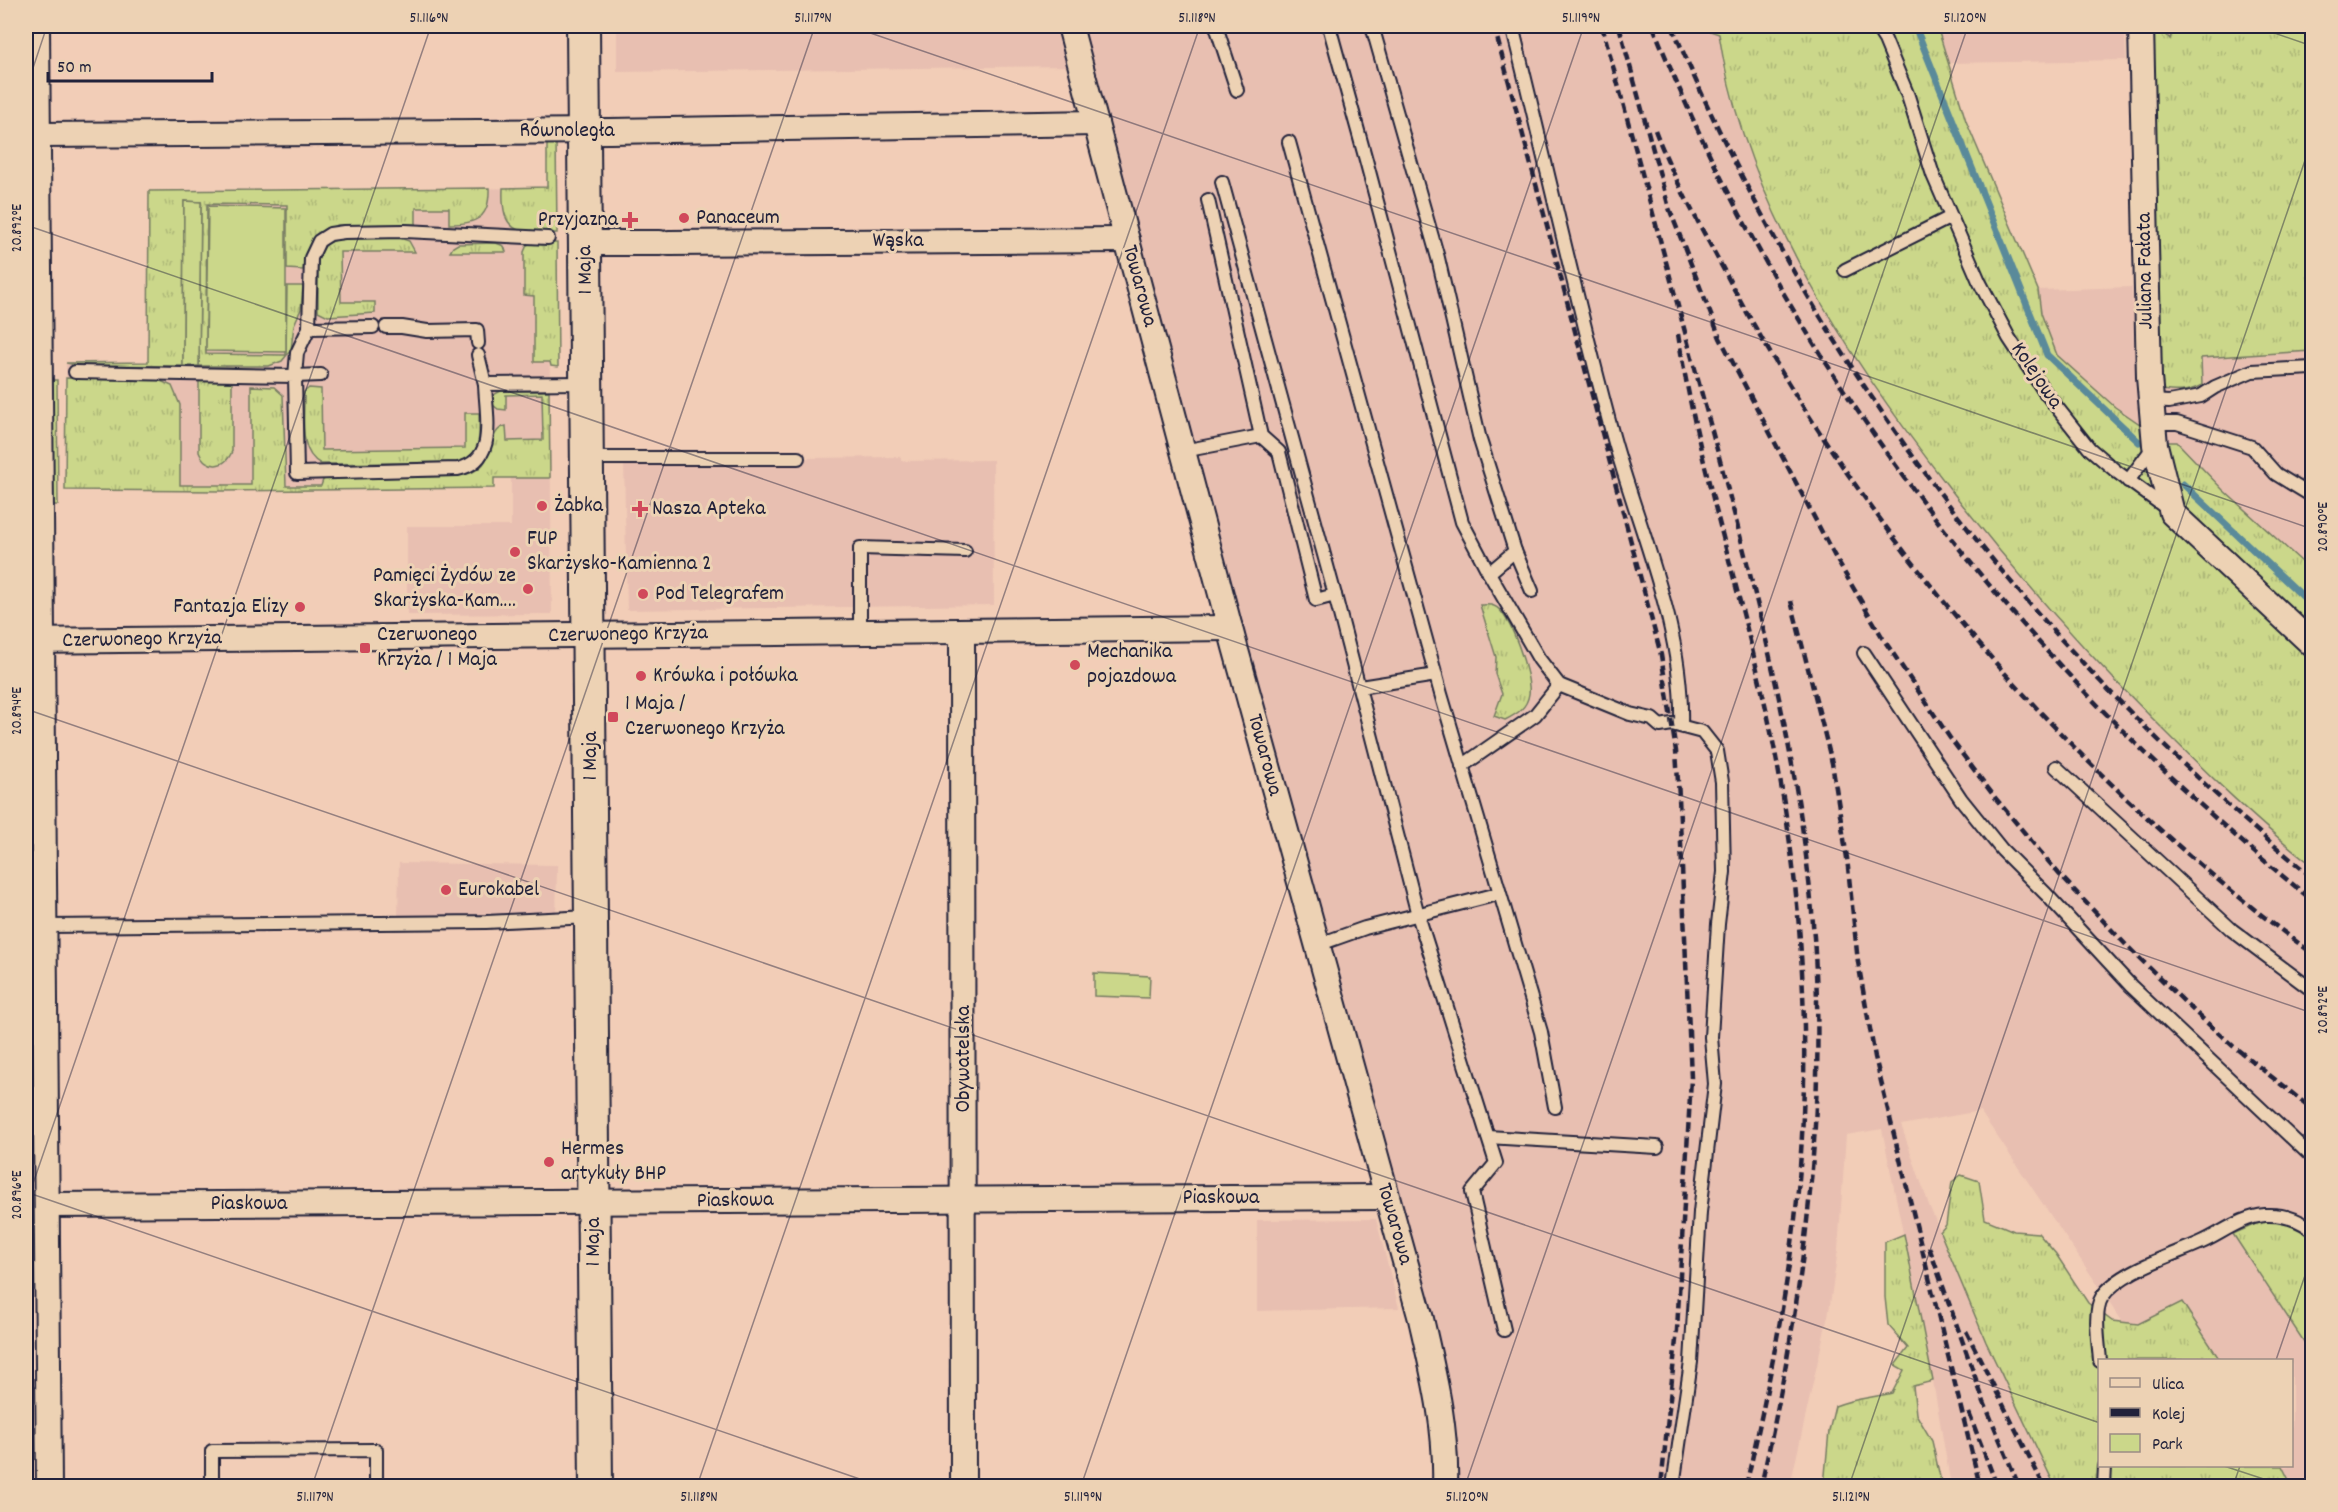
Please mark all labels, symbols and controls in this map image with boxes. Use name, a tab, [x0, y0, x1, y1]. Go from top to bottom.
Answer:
text: 51.116°N	[410, 8, 448, 30]
text: 51.117°N	[794, 8, 832, 30]
text: 51.118°N	[1178, 8, 1216, 30]
text: 51.119°N	[1562, 8, 1600, 30]
text: 51.120°N	[1944, 8, 1986, 30]
scale bar	[48, 45, 212, 83]
text: 50 m	[57, 56, 92, 81]
street label: Równoległa	[519, 116, 615, 147]
place label: Panaceum	[696, 203, 780, 234]
text: 20.892°E	[7, 204, 29, 252]
place label: Przyjazna	[538, 205, 619, 236]
marker: Panaceum	[677, 211, 691, 225]
street label: Juliana Fałata	[2129, 212, 2163, 330]
marker: Przyjazna	[623, 213, 637, 227]
street label: Wąska	[873, 226, 924, 257]
street label: Towarowa	[1113, 242, 1165, 331]
street label: 1 Maja	[570, 244, 602, 295]
street label: Kolejowa	[2002, 336, 2070, 416]
place label: Żabka	[554, 491, 604, 522]
place label: Nasza Apteka	[652, 494, 766, 525]
marker: Żabka	[535, 499, 549, 513]
marker: Nasza Apteka	[633, 502, 647, 516]
text: 20.890°E	[2313, 502, 2335, 552]
place label: FUP Skarżysko-Kamienna 2	[527, 524, 712, 580]
marker: FUP Skarżysko-Kamienna 2	[508, 545, 522, 559]
place label: Pamięci Żydów ze Skarżyska-Kam.…	[373, 561, 516, 617]
place label: Pod Telegrafem	[655, 579, 784, 610]
marker: Pamięci Żydów ze Skarżyska-Kam.…	[521, 582, 535, 596]
marker: Pod Telegrafem	[636, 587, 650, 601]
place label: Fantazja Elizy	[173, 592, 289, 623]
marker: Fantazja Elizy	[293, 600, 307, 614]
street label: Czerwonego Krzyża	[548, 618, 709, 652]
place label: Czerwonego Krzyża / 1 Maja	[377, 620, 497, 676]
street label: Czerwonego Krzyża	[62, 623, 223, 657]
place label: Mechanika pojazdowa	[1087, 637, 1177, 693]
marker: Czerwonego Krzyża / 1 Maja	[358, 641, 372, 655]
marker: Mechanika pojazdowa	[1068, 658, 1082, 672]
place label: Krówka i połówka	[653, 661, 798, 692]
marker: Krówka i połówka	[634, 669, 648, 683]
text: 20.894°E	[7, 687, 29, 735]
place label: 1 Maja / Czerwonego Krzyża	[625, 689, 785, 745]
marker: 1 Maja / Czerwonego Krzyża	[606, 710, 620, 724]
street label: Towarowa	[1238, 711, 1290, 800]
street label: 1 Maja	[576, 731, 607, 781]
place label: Eurokabel	[458, 875, 539, 906]
marker: Eurokabel	[439, 883, 453, 897]
text: 20.892°E	[2313, 986, 2335, 1034]
street label: Obywatelska	[949, 1005, 980, 1113]
place label: Hermes artykuły BHP	[561, 1134, 666, 1190]
marker: Hermes artykuły BHP	[542, 1155, 556, 1169]
text: 20.896°E	[7, 1170, 29, 1220]
street label: Towarowa	[1368, 1180, 1421, 1269]
street label: Piaskowa	[1183, 1183, 1260, 1214]
street label: Piaskowa	[696, 1185, 774, 1217]
street label: Piaskowa	[211, 1189, 288, 1220]
street label: 1 Maja	[579, 1217, 610, 1267]
legend	[2098, 1359, 2293, 1467]
text: Ulica	[2152, 1373, 2184, 1398]
text: Kolej	[2152, 1403, 2185, 1428]
text: Park	[2152, 1433, 2183, 1458]
text: 51.117°N	[296, 1487, 334, 1509]
text: 51.118°N	[680, 1487, 718, 1509]
text: 51.119°N	[1064, 1487, 1102, 1509]
text: 51.120°N	[1446, 1487, 1488, 1509]
text: 51.121°N	[1832, 1487, 1870, 1509]

